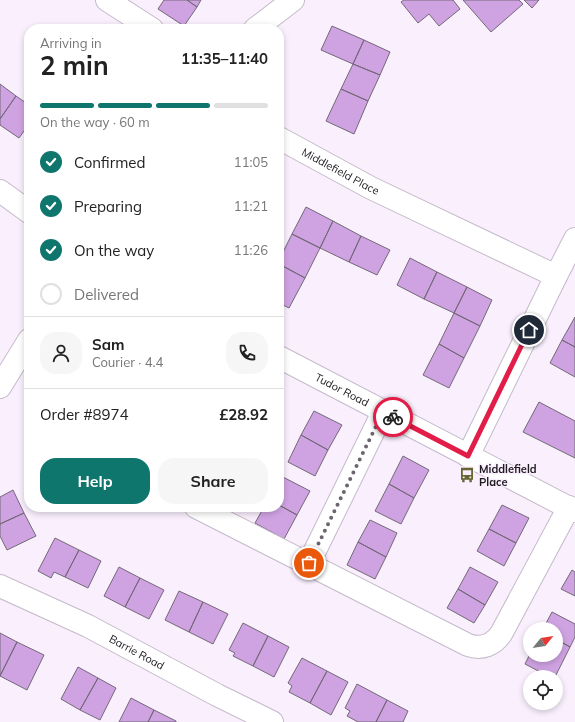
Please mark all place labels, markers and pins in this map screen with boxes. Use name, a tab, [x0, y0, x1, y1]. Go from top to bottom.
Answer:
pin	[512, 313, 546, 347]
place label: Middlefield Place	[479, 462, 537, 489]
bus stop icon: Middlefield Place	[458, 466, 476, 484]
pin	[292, 546, 326, 580]

